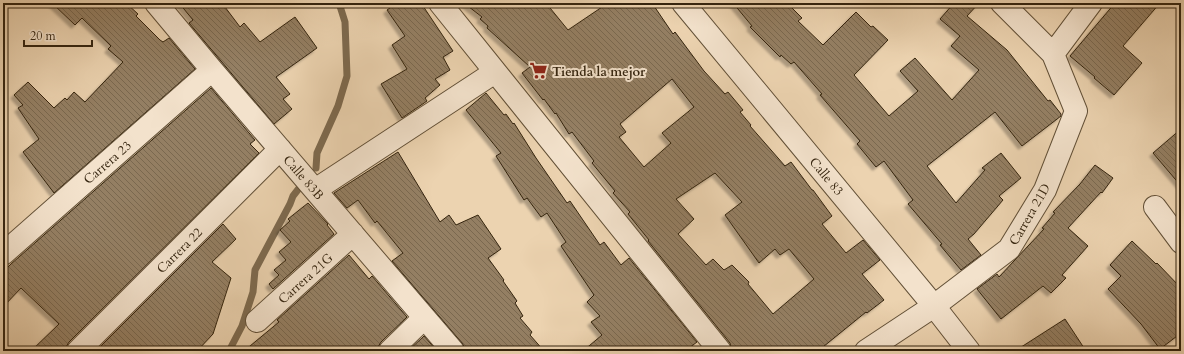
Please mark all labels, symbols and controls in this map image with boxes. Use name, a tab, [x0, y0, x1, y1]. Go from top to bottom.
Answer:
scale bar	[24, 22, 92, 48]
text: 20 m	[30, 28, 57, 44]
supermarket icon: Tienda la mejor	[529, 61, 549, 81]
place label: Tienda la mejor	[552, 63, 646, 81]
street label: Carrera 23	[80, 137, 135, 189]
street label: Calle 83B	[279, 151, 328, 204]
street label: Calle 83	[805, 154, 848, 200]
street label: Carrera 21D	[1005, 180, 1055, 249]
street label: Carrera 22	[153, 224, 207, 278]
street label: Carrera 21G	[274, 249, 337, 308]

